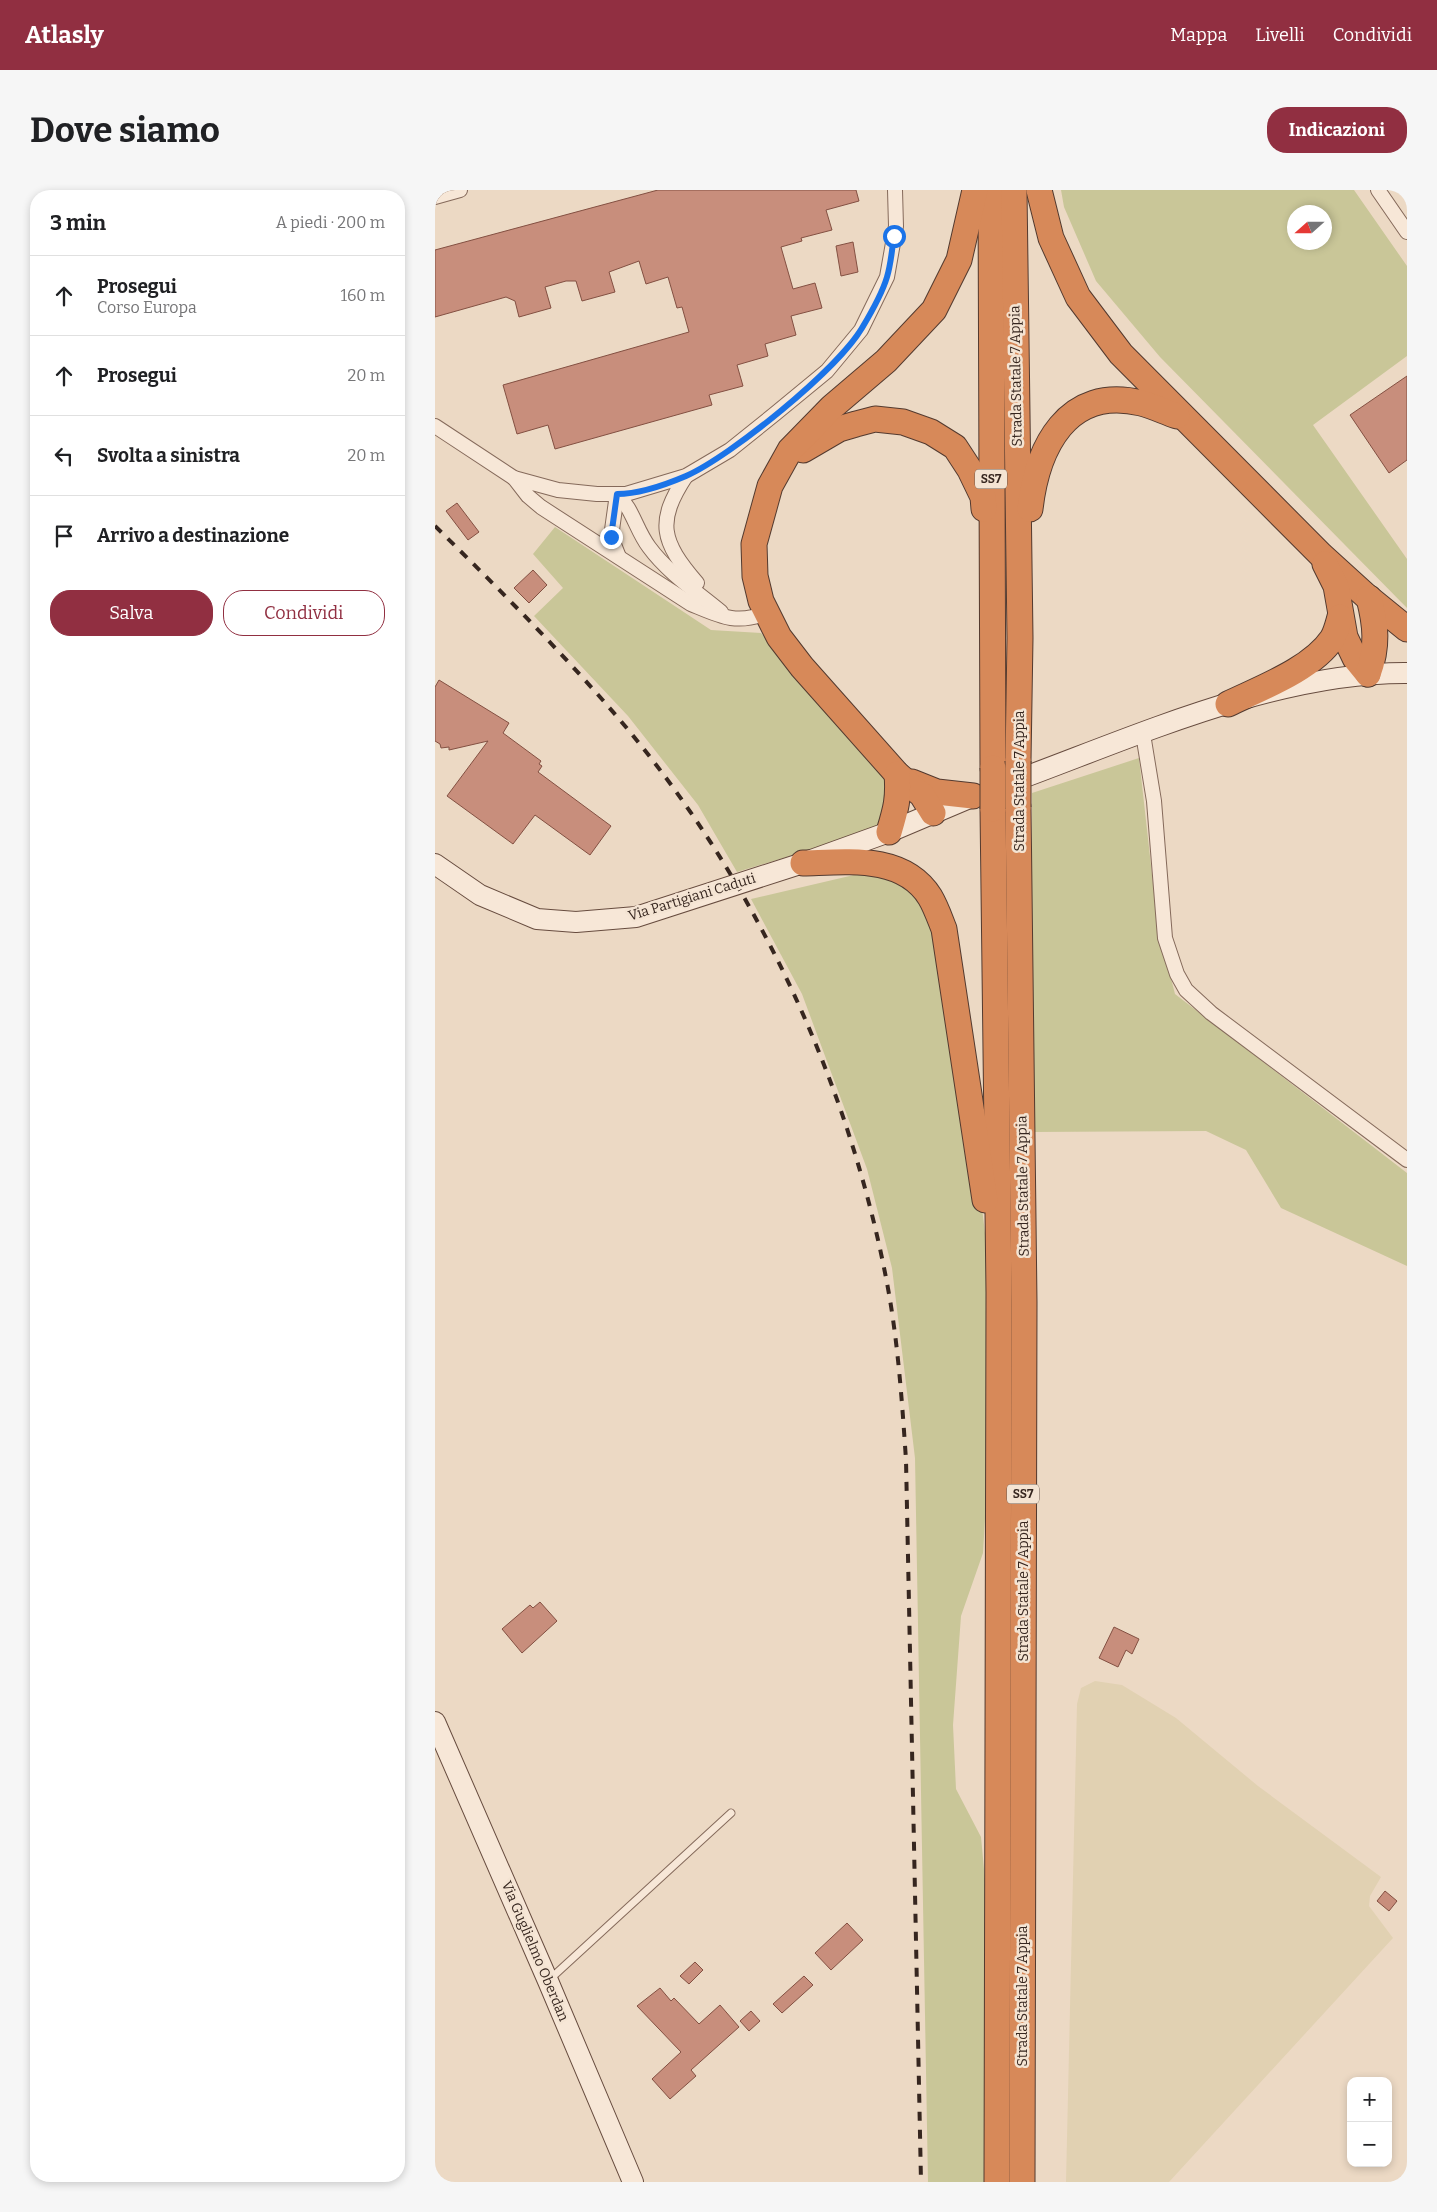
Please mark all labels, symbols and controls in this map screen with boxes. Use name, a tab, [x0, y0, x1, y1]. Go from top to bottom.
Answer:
text: Atlasly	[25, 21, 104, 49]
text: Mappa	[1170, 24, 1227, 46]
text: Livelli	[1255, 24, 1305, 46]
text: Condividi	[1333, 24, 1412, 46]
button: Indicazioni	[1267, 107, 1407, 153]
text: Dove siamo	[30, 109, 220, 151]
north arrow	[1287, 205, 1332, 250]
text: 3 min	[50, 210, 106, 236]
text: A piedi · 200 m	[276, 213, 385, 232]
route start	[883, 225, 906, 248]
text: Prosegui	[97, 275, 177, 298]
icon: ahead	[50, 282, 78, 310]
text: 160 m	[340, 286, 385, 305]
text: Corso Europa	[97, 298, 197, 317]
street label: Strada Statale 7 Appia	[1006, 305, 1026, 447]
icon: ahead	[50, 362, 78, 390]
text: Prosegui	[97, 364, 177, 387]
text: 20 m	[348, 366, 385, 385]
icon: left	[50, 442, 78, 470]
text: Svolta a sinistra	[97, 444, 240, 467]
text: 20 m	[348, 446, 385, 465]
road number: SS7	[975, 470, 1007, 488]
icon: arrive	[50, 522, 78, 550]
text: Arrivo a destinazione	[97, 524, 289, 547]
route end	[600, 526, 623, 549]
button: Salva	[50, 590, 213, 636]
button: Condividi	[223, 590, 385, 636]
street label: Strada Statale 7 Appia	[1011, 710, 1028, 851]
street label: Via Partigiani Caduti	[626, 870, 758, 924]
street label: Strada Statale 7 Appia	[1013, 1115, 1033, 1257]
road number: SS7	[1007, 1485, 1039, 1504]
street label: Strada Statale 7 Appia	[1015, 1520, 1032, 1661]
street label: Via Guglielmo Oberdan	[498, 1878, 572, 2024]
street label: Strada Statale 7 Appia	[1014, 1925, 1031, 2066]
map controls	[1347, 2077, 1392, 2167]
button: +	[1347, 2077, 1392, 2122]
button: −	[1347, 2122, 1392, 2167]

